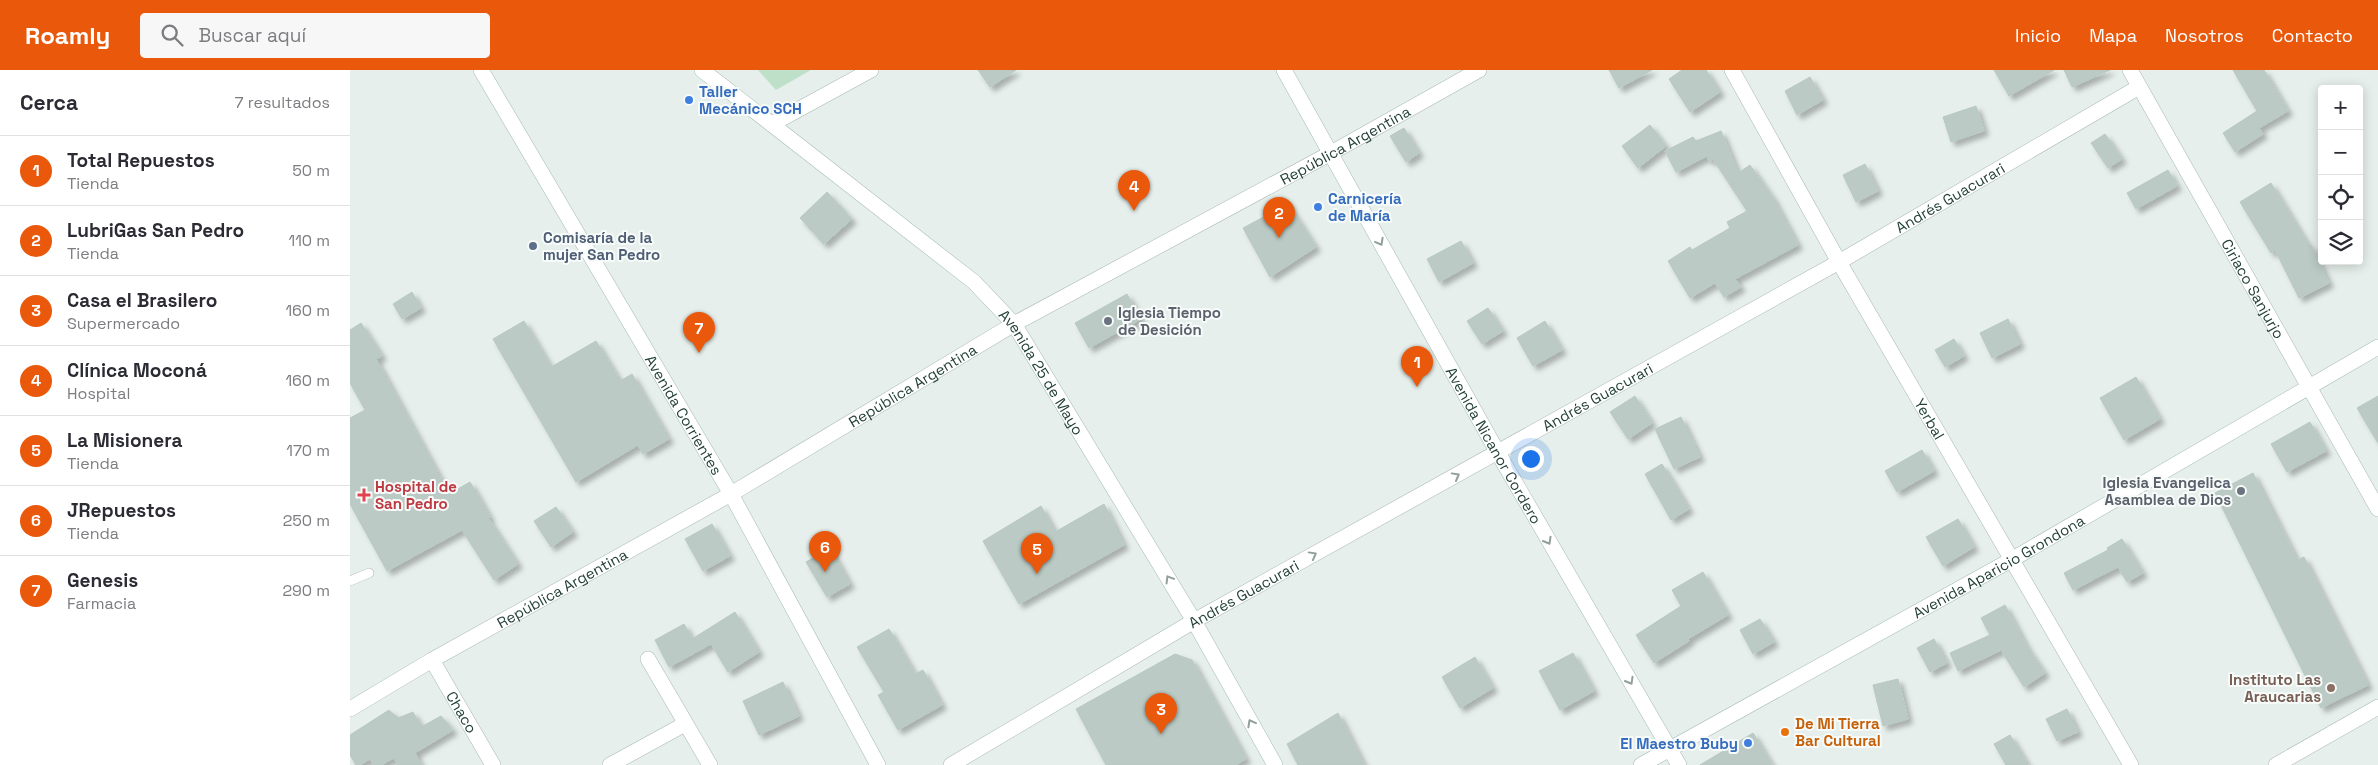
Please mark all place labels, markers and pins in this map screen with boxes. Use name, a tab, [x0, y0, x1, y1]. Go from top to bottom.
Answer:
place label: Taller Mecánico SCH	[699, 82, 802, 118]
marker: Taller Mecánico SCH	[683, 94, 695, 106]
pin: 4	[1118, 170, 1150, 211]
place label: Carnicería de María	[1328, 189, 1402, 225]
pin: 2	[1263, 197, 1295, 238]
marker: Carnicería de María	[1312, 201, 1324, 213]
place label: Comisaría de la mujer San Pedro	[543, 228, 660, 264]
marker: Comisaría de la mujer San Pedro	[527, 240, 539, 252]
place label: Iglesia Tiempo de Desición	[1118, 303, 1221, 339]
pin: 7	[683, 312, 715, 353]
marker: Iglesia Tiempo de Desición	[1102, 315, 1114, 327]
pin: 1	[1401, 346, 1433, 387]
place label: Iglesia Evangelica Asamblea de Dios	[2103, 473, 2231, 509]
place label: Hospital de San Pedro	[375, 477, 457, 513]
marker: Iglesia Evangelica Asamblea de Dios	[2235, 485, 2247, 497]
marker: Hospital de San Pedro	[357, 488, 371, 502]
pin: 6	[809, 531, 841, 572]
pin: 5	[1021, 533, 1053, 574]
place label: Instituto Las Araucarias	[2229, 670, 2321, 706]
marker: Instituto Las Araucarias	[2325, 682, 2337, 694]
pin: 3	[1145, 693, 1177, 734]
place label: De Mi Tierra Bar Cultural	[1795, 714, 1881, 750]
marker: De Mi Tierra Bar Cultural	[1779, 726, 1791, 738]
place label: El Maestro Buby	[1620, 734, 1738, 753]
marker: El Maestro Buby	[1742, 737, 1754, 749]

